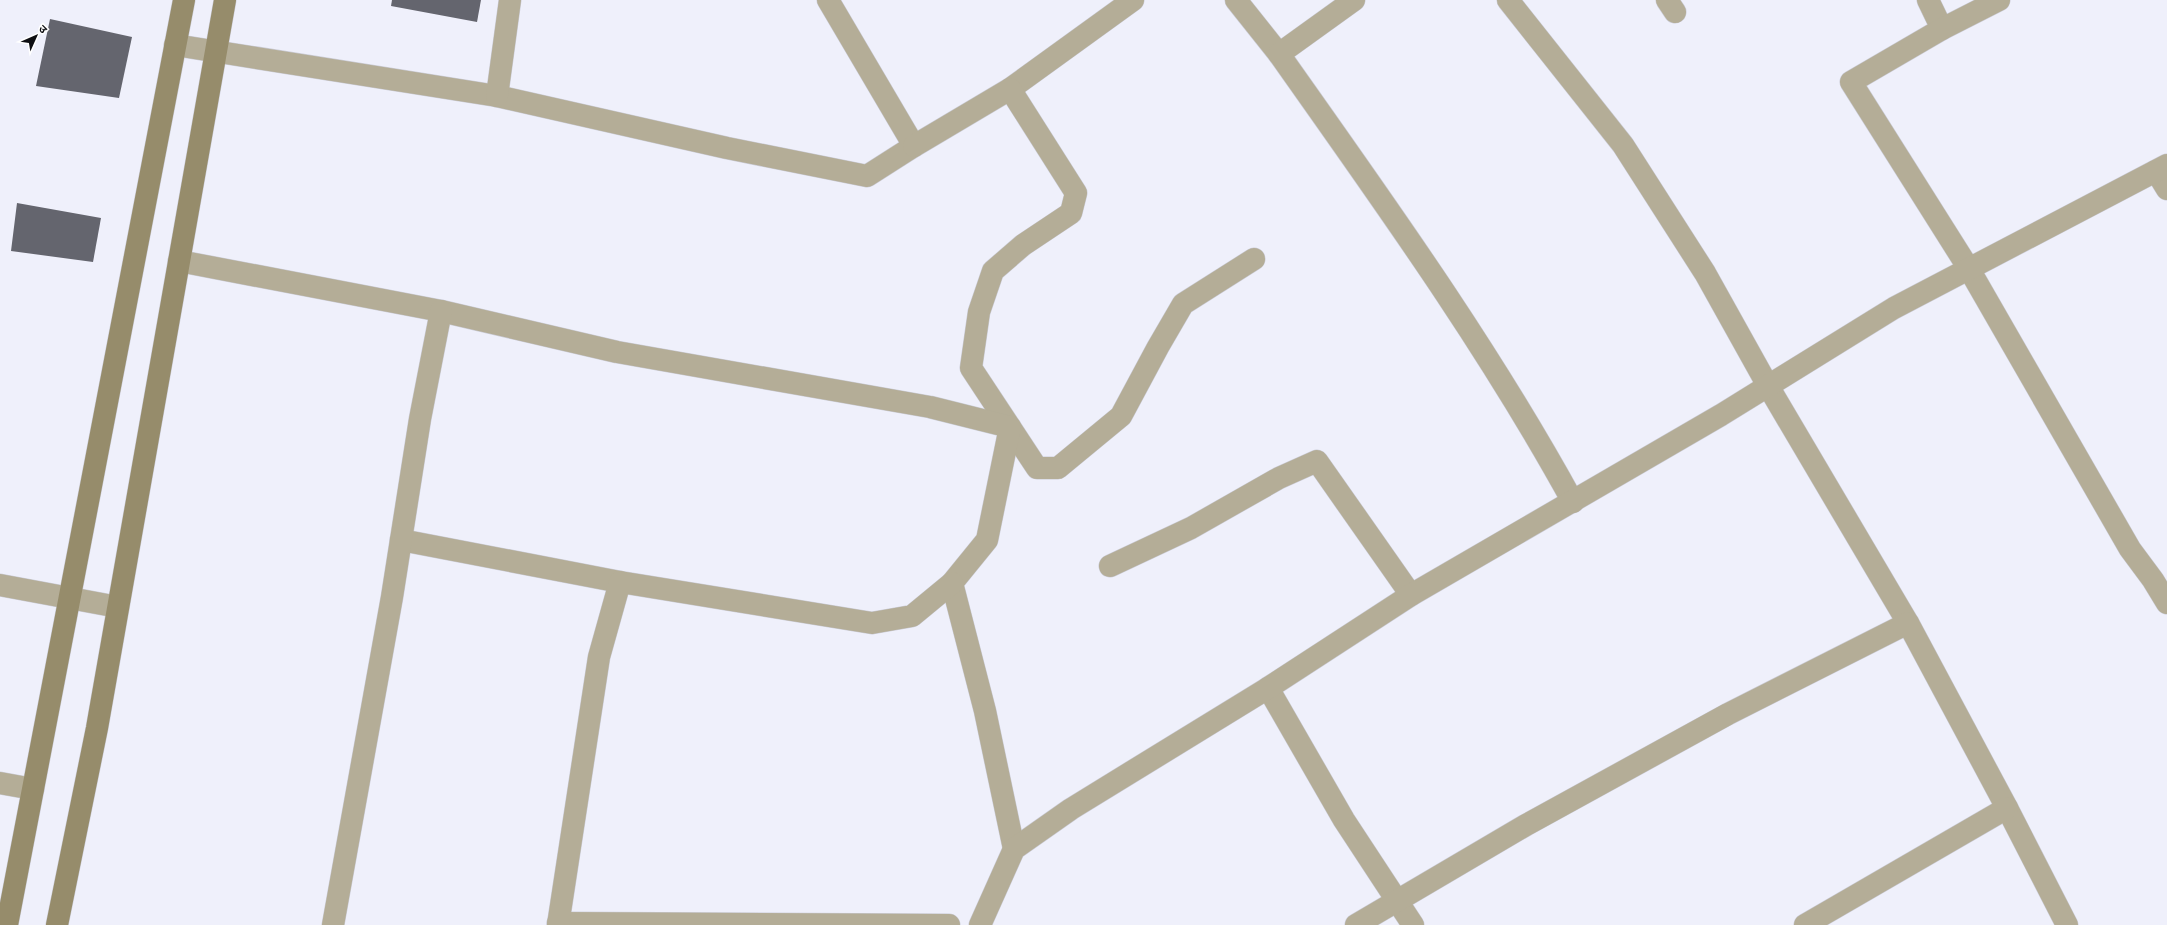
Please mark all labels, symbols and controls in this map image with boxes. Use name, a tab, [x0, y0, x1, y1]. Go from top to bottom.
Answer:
north arrow	[16, 16, 56, 56]
text: उ	[37, 22, 50, 36]

